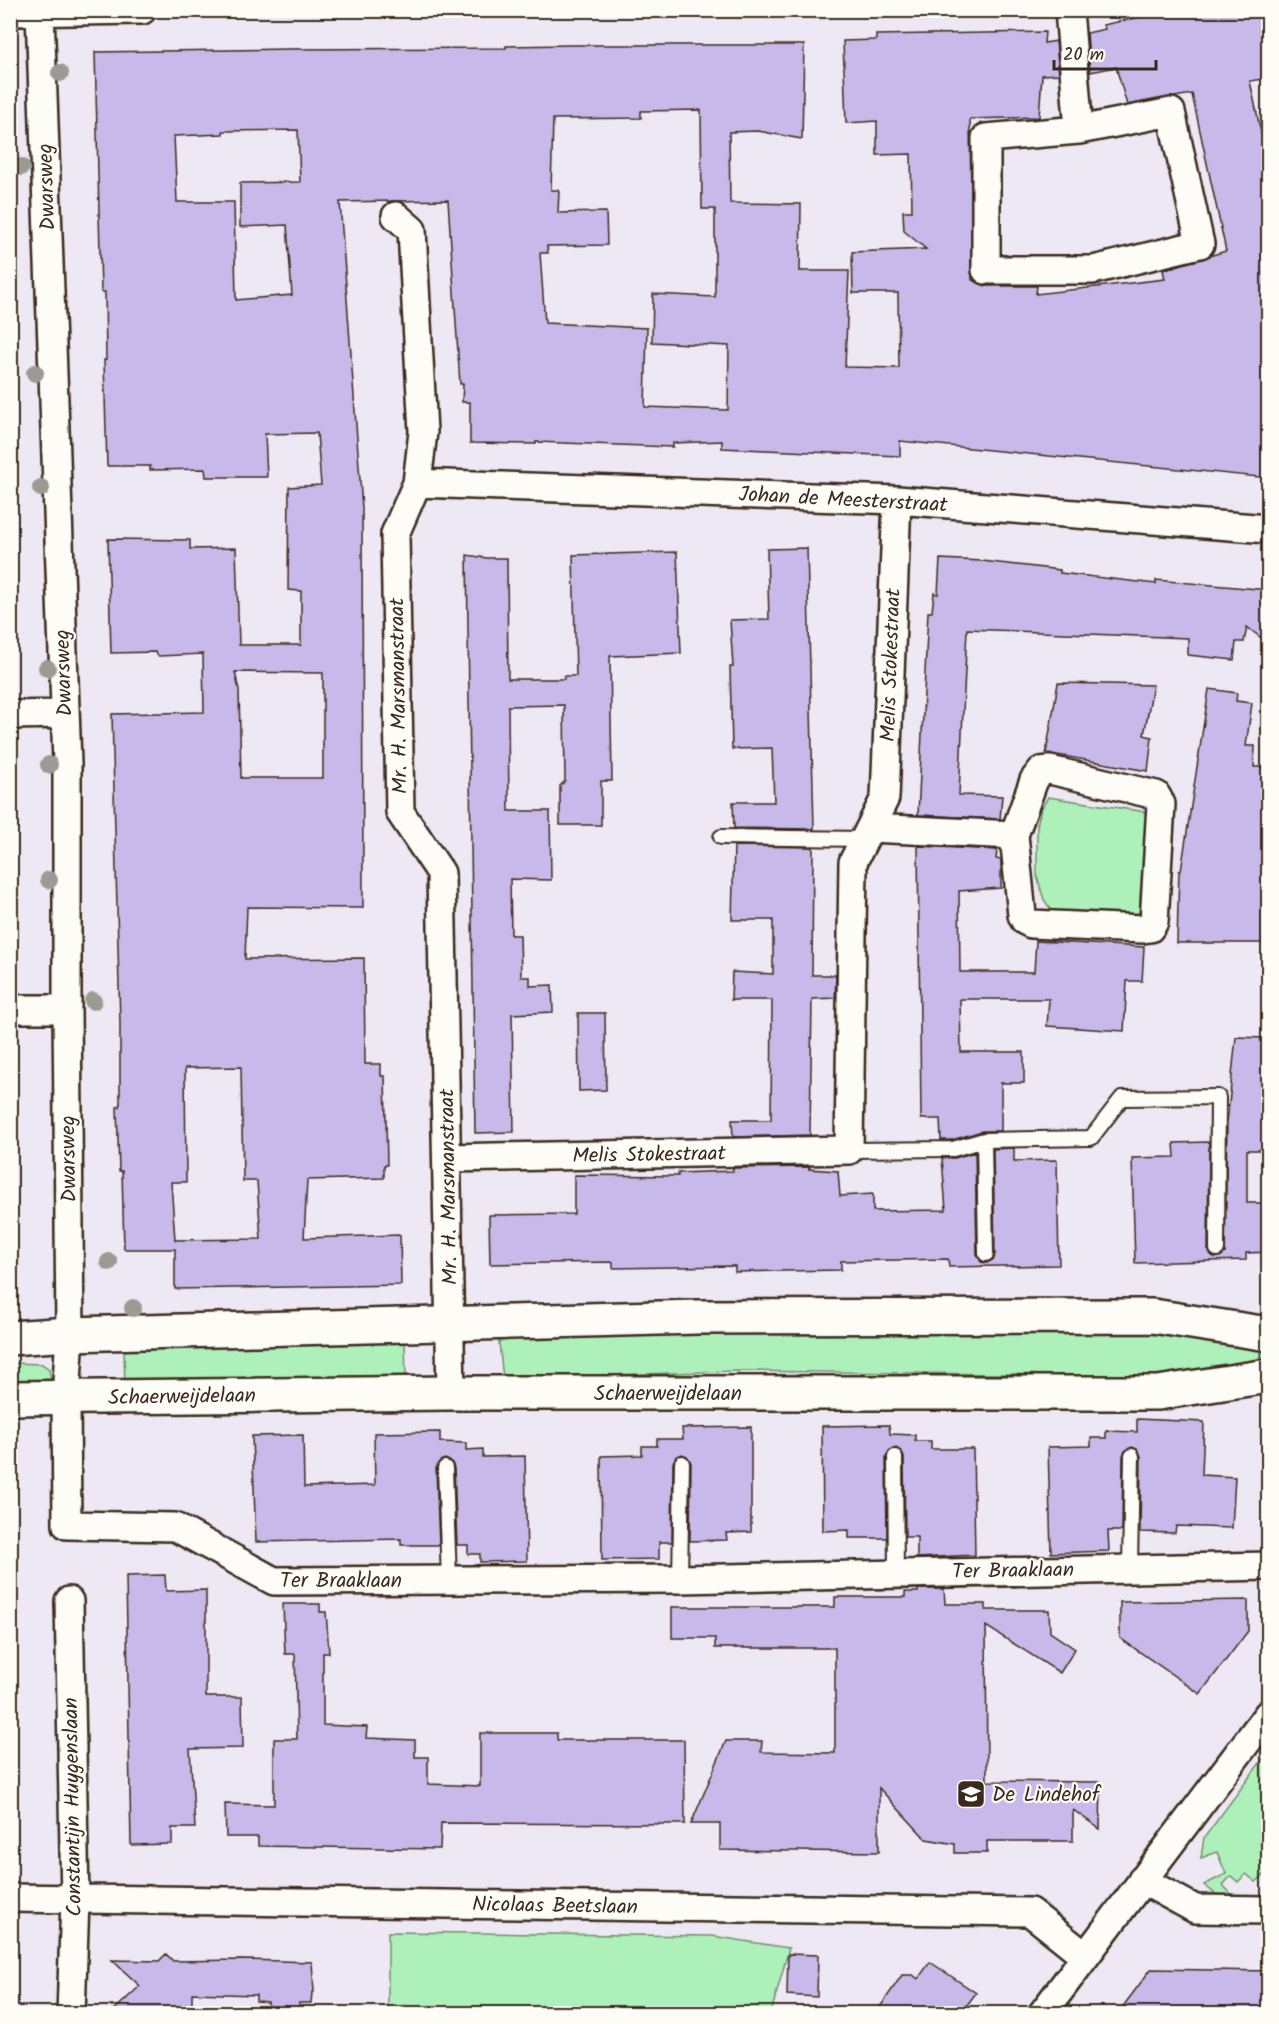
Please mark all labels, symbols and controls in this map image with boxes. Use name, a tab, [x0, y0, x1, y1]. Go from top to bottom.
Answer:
scale bar	[1054, 33, 1156, 71]
text: 20 m	[1063, 41, 1104, 70]
street label: Dwarsweg	[29, 143, 66, 231]
street label: Johan de Meesterstraat	[738, 479, 949, 522]
street label: Melis Stokestraat	[872, 587, 911, 742]
street label: Mr. H. Marsmanstraat	[381, 597, 418, 794]
street label: Dwarsweg	[46, 629, 83, 717]
street label: Mr. H. Marsmanstraat	[431, 1088, 468, 1285]
street label: Dwarsweg	[52, 1115, 87, 1203]
street label: Melis Stokestraat	[572, 1138, 727, 1173]
street label: Schaerweijdelaan	[594, 1378, 742, 1411]
street label: Schaerweijdelaan	[108, 1380, 256, 1415]
street label: Ter Braaklaan	[952, 1554, 1074, 1589]
street label: Ter Braaklaan	[280, 1565, 402, 1598]
street label: Constantijn Huygenslaan	[55, 1697, 92, 1917]
school or university icon: De Lindehof	[955, 1778, 987, 1810]
place label: De Lindehof	[992, 1779, 1102, 1812]
street label: Nicolaas Beetslaan	[472, 1889, 638, 1924]

